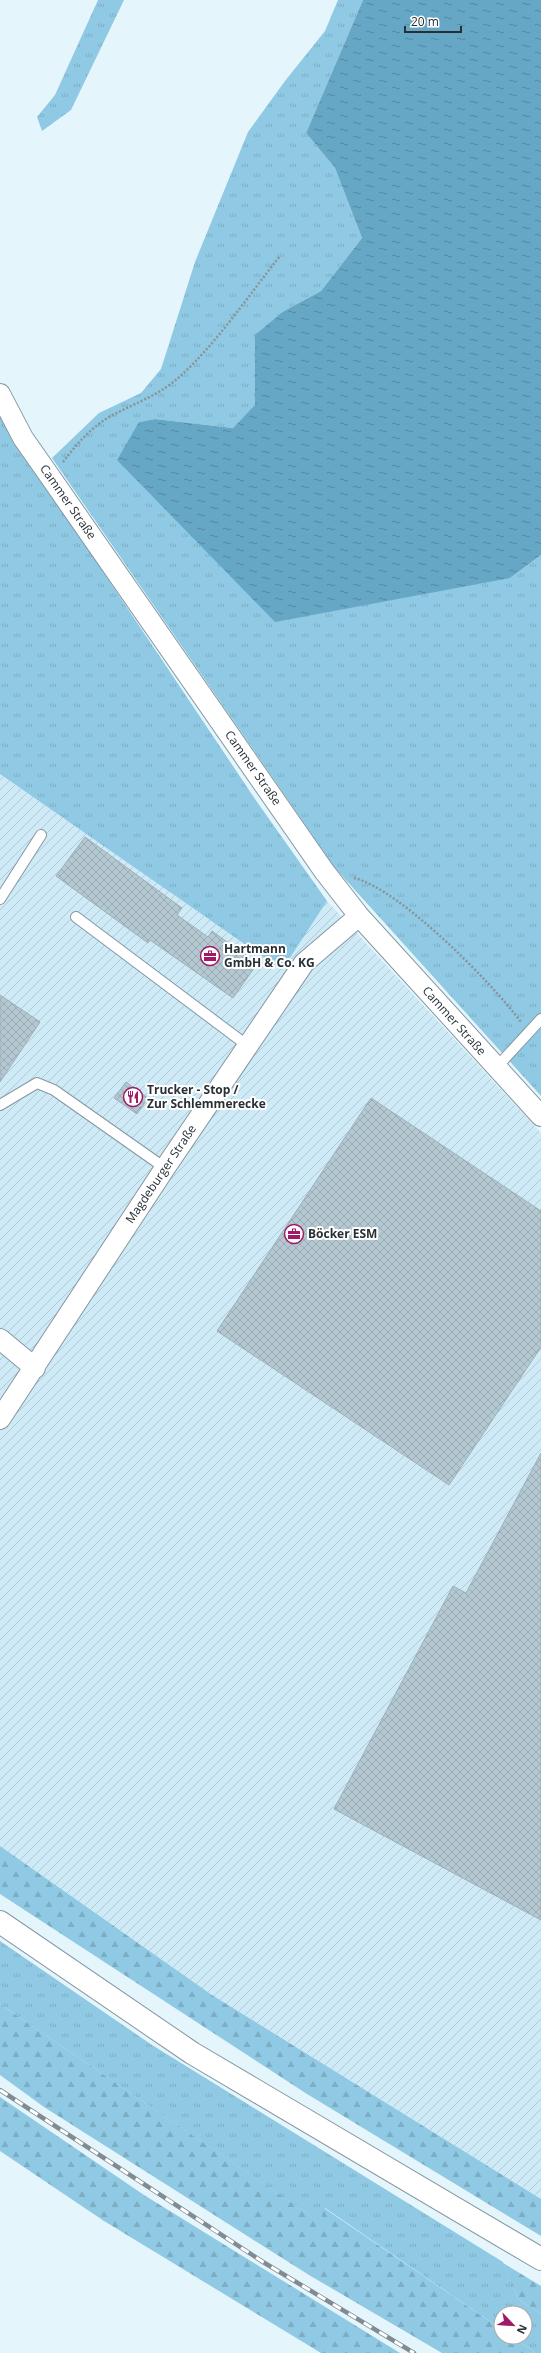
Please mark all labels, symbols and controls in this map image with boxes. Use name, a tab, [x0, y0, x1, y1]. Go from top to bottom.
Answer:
scale bar	[405, 8, 461, 34]
text: 20 m	[411, 13, 439, 30]
street label: Cammer Straße	[36, 461, 101, 543]
street label: Cammer Straße	[221, 727, 286, 809]
place label: Hartmann GmbH & Co. KG	[224, 940, 315, 971]
office icon: Hartmann GmbH & Co. KG	[199, 945, 221, 967]
street label: Cammer Straße	[419, 982, 490, 1059]
place label: Trucker - Stop / Zur Schlemmerecke	[147, 1081, 266, 1112]
restaurant icon: Trucker - Stop / Zur Schlemmerecke	[122, 1086, 144, 1108]
street label: Magdeburger Straße	[121, 1121, 200, 1226]
office icon: Böcker ESM	[283, 1223, 305, 1245]
place label: Böcker ESM	[308, 1225, 377, 1242]
north arrow	[493, 2305, 533, 2345]
text: N	[514, 2322, 531, 2337]

